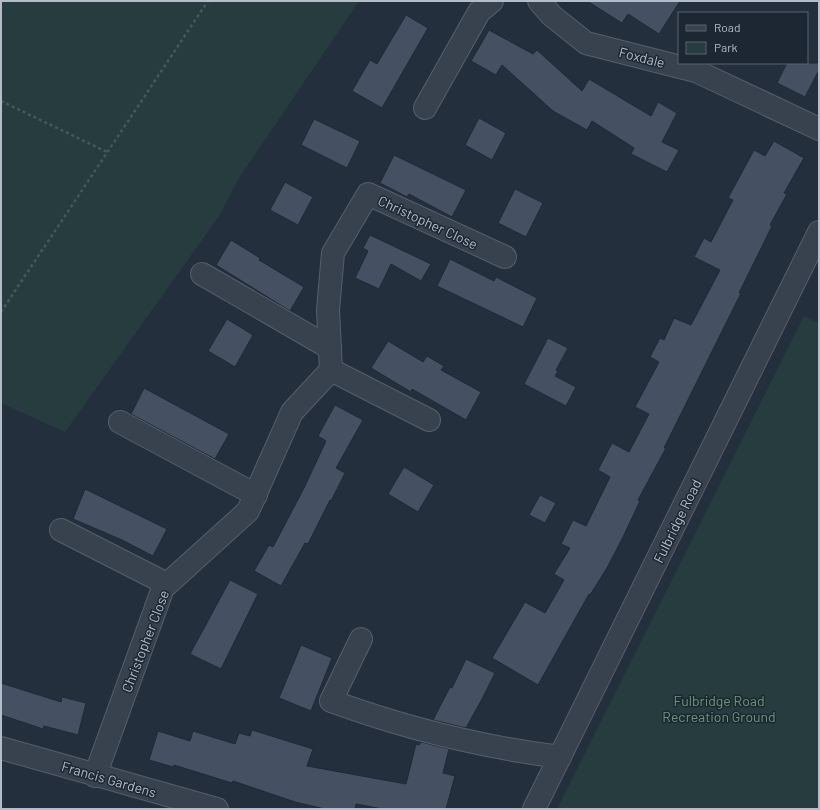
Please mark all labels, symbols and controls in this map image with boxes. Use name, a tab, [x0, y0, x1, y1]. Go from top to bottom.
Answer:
legend	[678, 12, 808, 64]
text: Road	[714, 20, 741, 34]
text: Park	[714, 40, 738, 54]
street label: Foxdale	[617, 43, 667, 71]
street label: Christopher Close	[375, 191, 481, 253]
street label: Fulbridge Road	[649, 476, 705, 566]
street label: Christopher Close	[118, 588, 172, 694]
park label: Fulbridge Road Recreation Ground	[662, 692, 776, 725]
street label: Francis Gardens	[60, 757, 159, 801]

